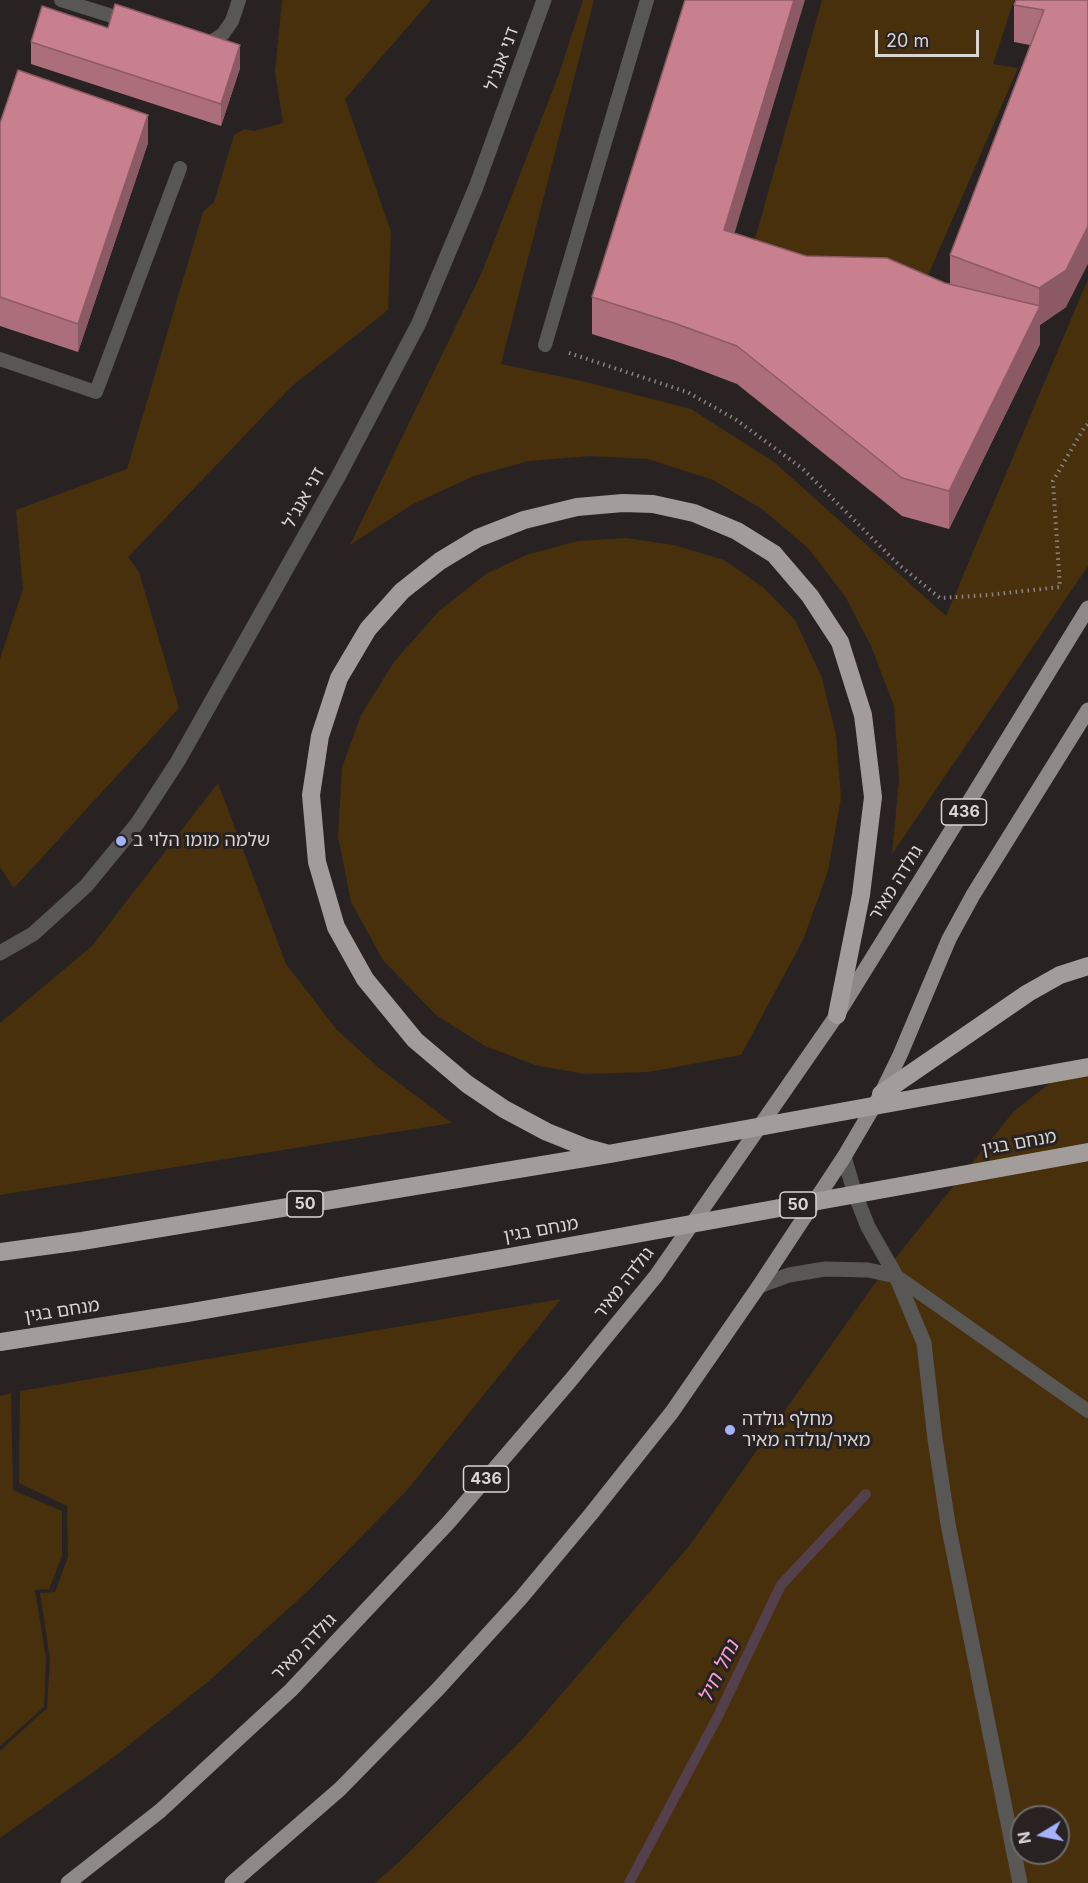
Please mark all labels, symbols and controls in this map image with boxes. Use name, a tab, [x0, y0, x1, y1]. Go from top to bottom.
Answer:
scale bar	[878, 18, 982, 56]
street label: דני אנג'ל	[480, 24, 524, 94]
text: 20 m	[886, 30, 929, 51]
street label: דני אנג'ל	[278, 464, 330, 532]
road number: 436	[942, 799, 986, 825]
place label: שלמה מומו הלוי ב	[133, 830, 270, 852]
marker: שלמה מומו הלוי ב	[114, 834, 128, 848]
street label: גולדה מאיר	[864, 841, 928, 925]
street label: מנחם בגין	[980, 1126, 1058, 1160]
road number: 50	[287, 1191, 323, 1217]
road number: 50	[780, 1192, 816, 1218]
street label: מנחם בגין	[502, 1213, 580, 1247]
street label: גולדה מאיר	[589, 1243, 659, 1323]
street label: מנחם בגין	[23, 1294, 101, 1328]
place label: מחלף גולדה מאיר/גולדה מאיר	[742, 1409, 870, 1452]
marker: מחלף גולדה מאיר/גולדה מאיר	[723, 1423, 737, 1437]
road number: 436	[464, 1466, 508, 1492]
street label: גולדה מאיר	[267, 1609, 341, 1685]
water label: נחל חיל	[694, 1637, 744, 1707]
north arrow	[1010, 1805, 1070, 1865]
text: N	[1013, 1830, 1035, 1846]

